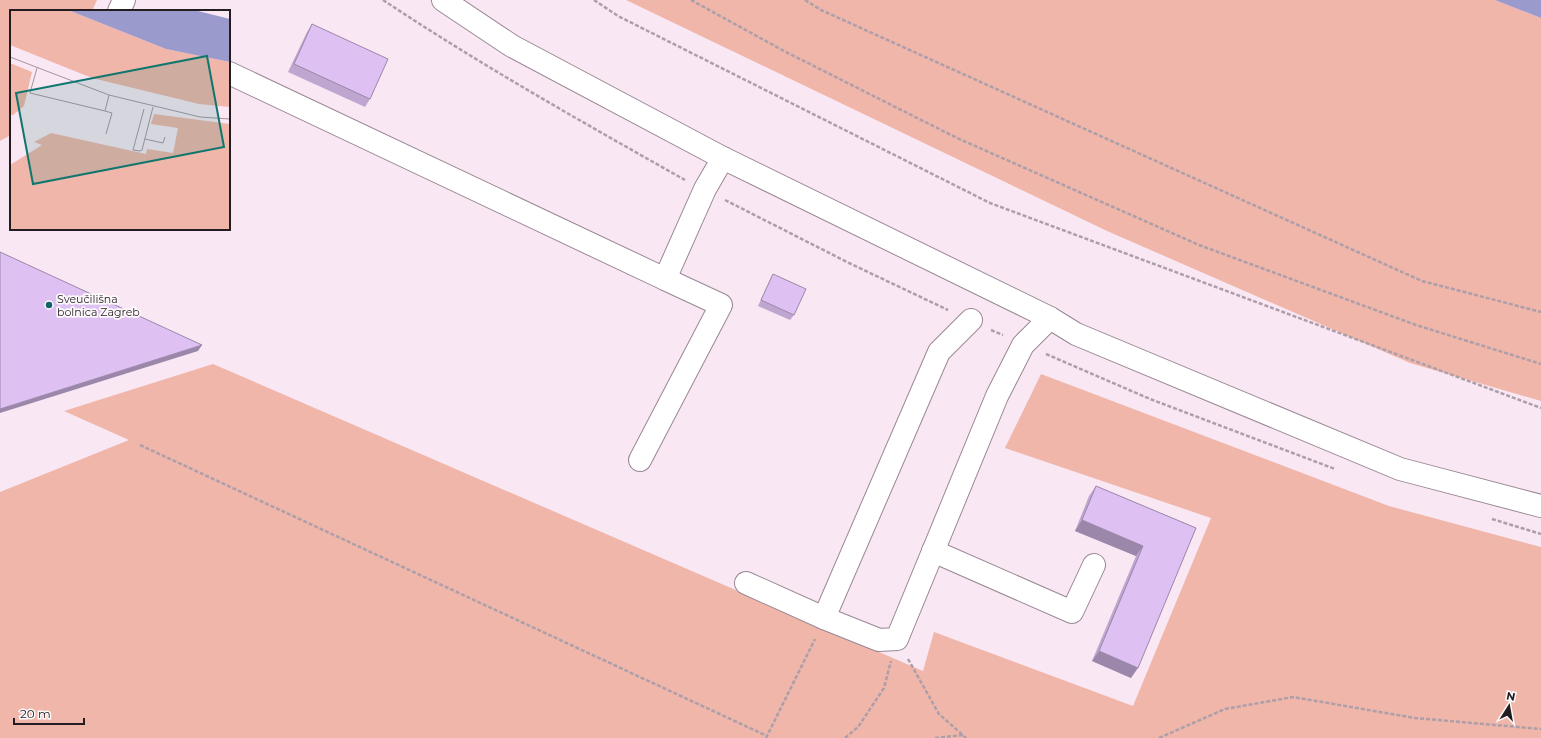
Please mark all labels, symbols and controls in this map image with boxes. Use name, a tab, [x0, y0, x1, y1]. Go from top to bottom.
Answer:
inset map	[10, 10, 230, 230]
place label: Sveučilišna bolnica Zagreb	[57, 292, 140, 319]
marker: Sveučilišna bolnica Zagreb	[44, 300, 54, 310]
north arrow	[1489, 686, 1529, 726]
text: N	[1505, 688, 1517, 704]
scale bar	[14, 700, 84, 726]
text: 20 m	[20, 706, 51, 721]

